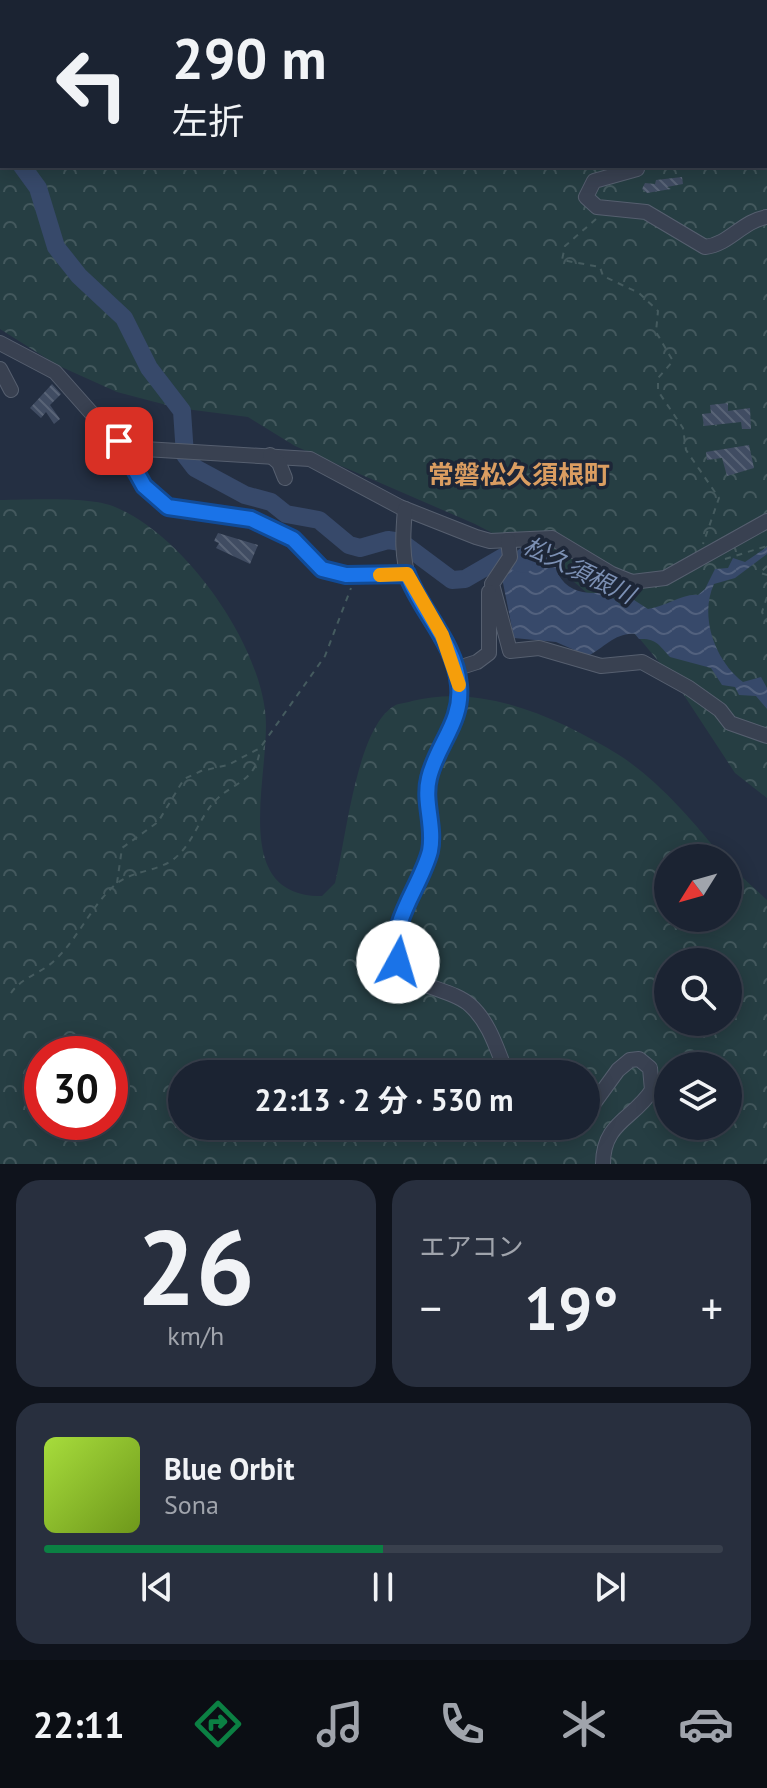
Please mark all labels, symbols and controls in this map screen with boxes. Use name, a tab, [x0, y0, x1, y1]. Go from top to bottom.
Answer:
text: 290 m	[172, 22, 327, 94]
icon: left	[40, 32, 144, 136]
text: 左折	[172, 97, 244, 144]
pin	[85, 407, 153, 475]
icon: arrive	[97, 419, 141, 463]
district label: 常磐松久須根町	[428, 458, 610, 491]
water label: 松久須根川	[518, 530, 642, 612]
north arrow	[654, 844, 742, 932]
map controls	[654, 844, 742, 1140]
position arrow	[356, 920, 440, 1004]
button: search	[654, 948, 742, 1036]
speed limit sign: 30	[24, 1036, 128, 1140]
button: layers	[654, 1052, 742, 1140]
text: 22:13 · 2 分 · 530 m	[254, 1080, 514, 1119]
text: 26	[137, 1199, 255, 1334]
text: エアコン	[420, 1230, 524, 1263]
text: 19°	[524, 1269, 618, 1347]
text: −	[420, 1279, 442, 1336]
text: +	[701, 1279, 723, 1336]
text: km/h	[167, 1319, 224, 1352]
text: Blue Orbit	[164, 1449, 294, 1488]
text: Sona	[164, 1488, 219, 1521]
icon: previous	[135, 1565, 179, 1609]
icon: pause	[361, 1565, 405, 1609]
icon: next	[588, 1565, 632, 1609]
icon: directions	[190, 1696, 246, 1752]
icon: music	[312, 1696, 368, 1752]
icon: phone	[434, 1696, 490, 1752]
icon: climate	[556, 1696, 612, 1752]
icon: car	[678, 1696, 734, 1752]
text: 22:11	[33, 1701, 124, 1748]

